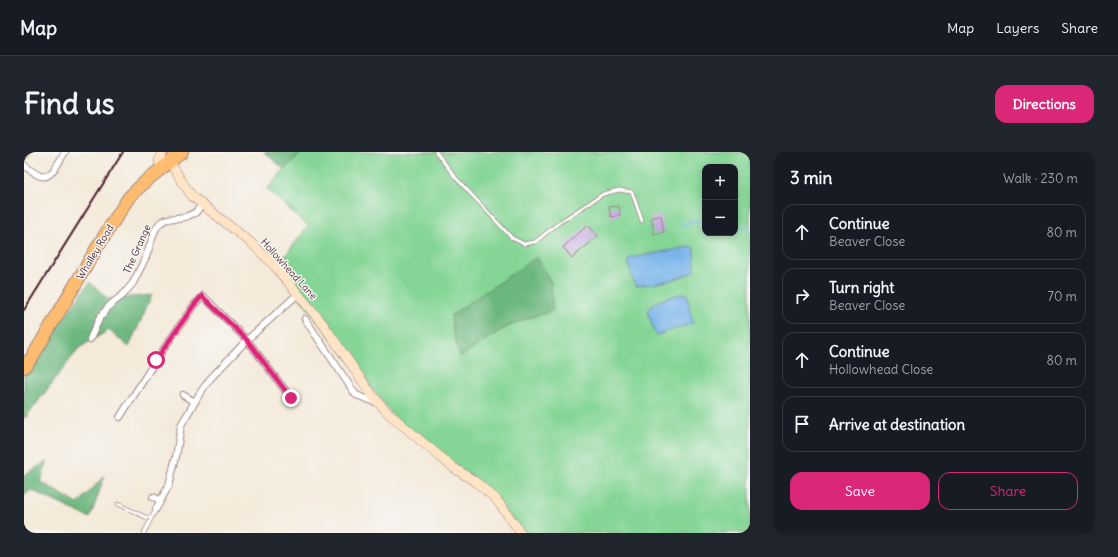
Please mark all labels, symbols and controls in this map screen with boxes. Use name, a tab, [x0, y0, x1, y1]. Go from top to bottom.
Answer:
text: Map	[20, 16, 57, 40]
text: Map	[947, 19, 974, 37]
text: Layers	[996, 19, 1039, 37]
text: Share	[1061, 19, 1098, 37]
button: Directions	[995, 85, 1094, 123]
text: Find us	[24, 86, 115, 122]
map controls	[702, 164, 738, 236]
button: +	[702, 164, 738, 200]
text: 3 min	[790, 167, 832, 189]
text: Walk · 230 m	[1003, 170, 1078, 187]
button: −	[702, 200, 738, 236]
text: Continue	[829, 214, 890, 233]
icon: ahead	[791, 221, 813, 243]
street label: Whalley Road	[73, 222, 117, 282]
street label: The Grange	[120, 222, 154, 276]
text: 80 m	[1046, 224, 1077, 241]
text: Beaver Close	[829, 233, 905, 250]
street label: Hollowhead Lane	[258, 236, 320, 302]
text: Turn right	[829, 278, 894, 297]
icon: right	[791, 285, 813, 307]
text: 70 m	[1048, 288, 1077, 305]
text: Beaver Close	[829, 297, 905, 314]
text: Continue	[829, 342, 890, 361]
icon: ahead	[791, 349, 813, 371]
route start	[147, 351, 165, 369]
text: 80 m	[1046, 352, 1077, 369]
text: Hollowhead Close	[829, 361, 933, 378]
route end	[282, 389, 300, 407]
icon: arrive	[791, 413, 813, 435]
text: Arrive at destination	[829, 415, 965, 434]
button: Save	[790, 472, 930, 510]
button: Share	[938, 472, 1078, 510]

